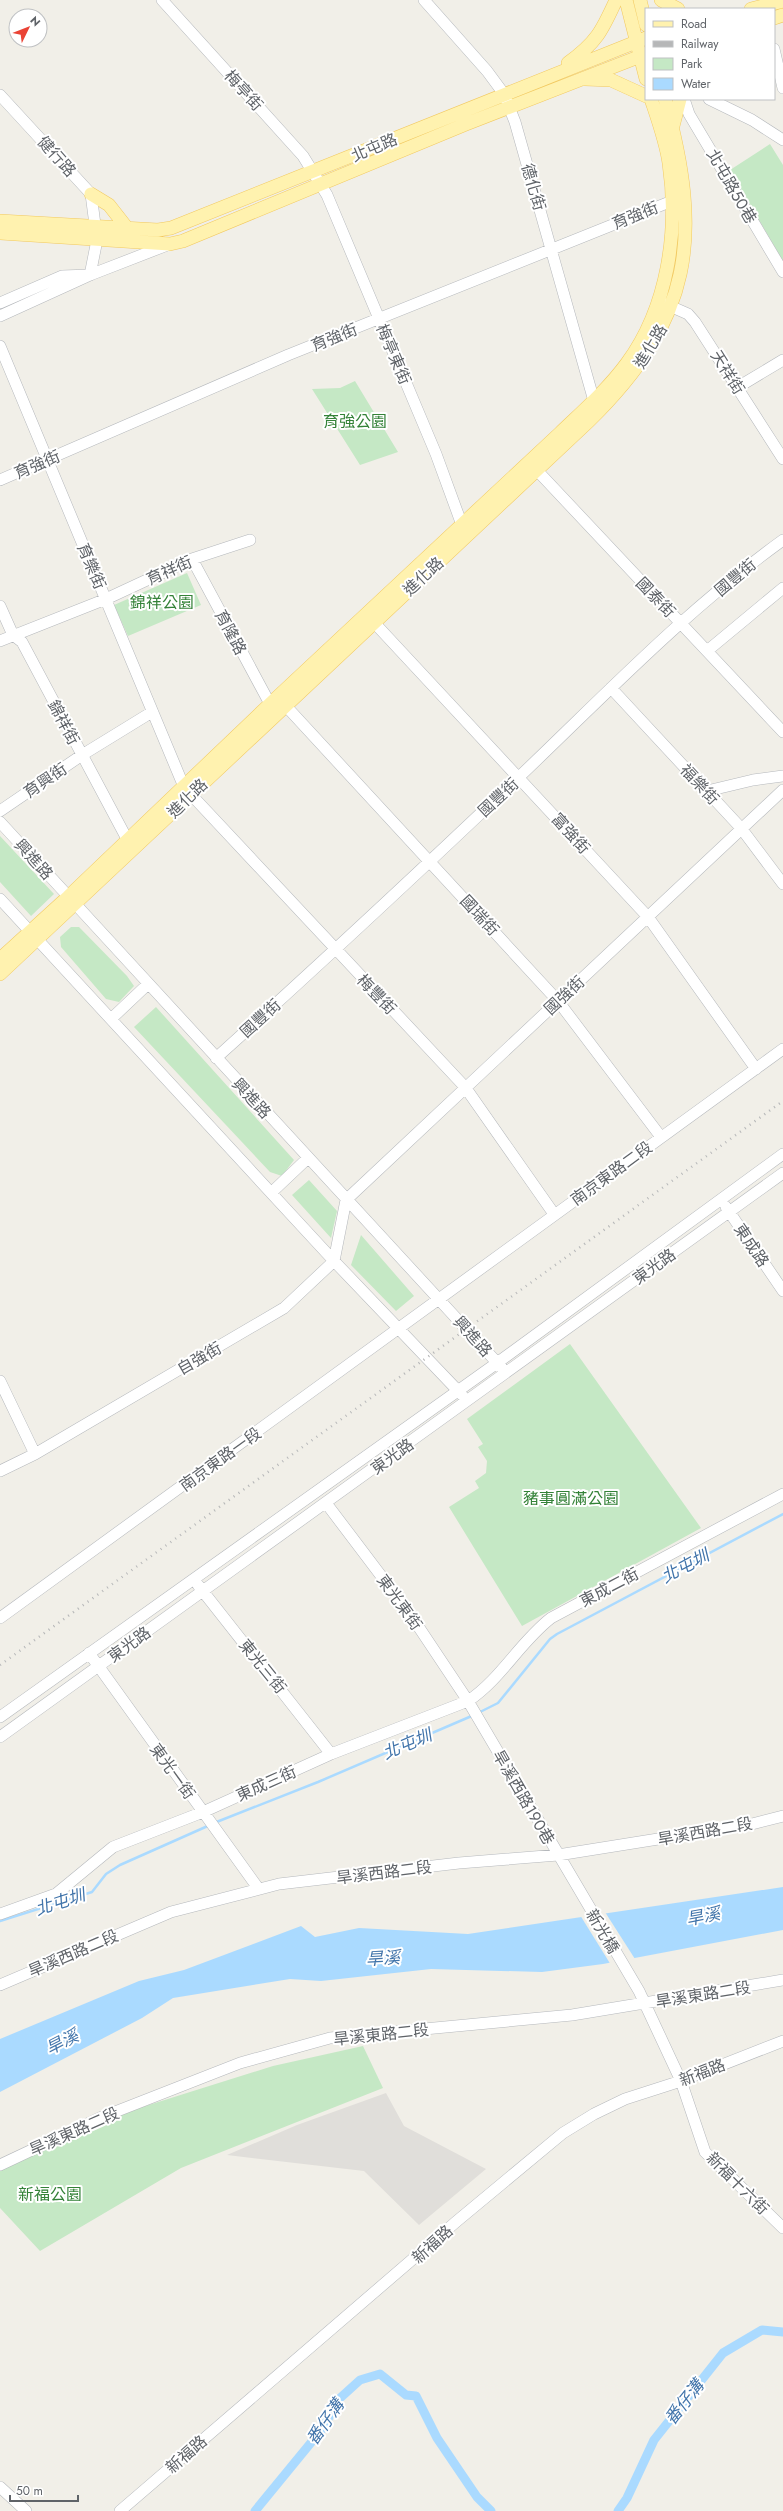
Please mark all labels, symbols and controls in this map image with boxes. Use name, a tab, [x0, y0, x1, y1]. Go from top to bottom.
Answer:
north arrow	[8, 8, 48, 48]
legend	[645, 8, 775, 100]
text: N	[26, 13, 44, 30]
text: Road	[681, 15, 707, 33]
text: Railway	[681, 35, 719, 53]
text: Park	[681, 55, 703, 73]
street label: 梅亭街	[219, 65, 268, 116]
text: Water	[681, 75, 712, 93]
street label: 北屯路	[348, 127, 401, 167]
street label: 健行路	[32, 131, 81, 182]
street label: 北屯路50巷	[701, 145, 762, 228]
street label: 德化街	[516, 161, 551, 213]
street label: 育強街	[609, 196, 662, 235]
street label: 育強街	[308, 318, 361, 357]
street label: 梅亭東街	[370, 320, 417, 388]
street label: 進化路	[628, 320, 673, 373]
street label: 天祥街	[705, 346, 750, 399]
park label: 育強公園	[323, 410, 387, 433]
street label: 育強街	[11, 444, 64, 484]
street label: 育樂街	[72, 540, 112, 593]
street label: 育祥街	[143, 550, 196, 591]
street label: 進化路	[398, 552, 449, 601]
street label: 國豐街	[710, 553, 761, 602]
street label: 國泰街	[631, 572, 681, 623]
park label: 錦祥公園	[130, 591, 194, 614]
street label: 育隆路	[209, 606, 252, 659]
street label: 錦祥街	[42, 696, 85, 749]
street label: 育興街	[19, 757, 72, 803]
street label: 福樂街	[675, 759, 724, 810]
street label: 進化路	[162, 773, 213, 823]
street label: 國豐街	[473, 773, 524, 822]
street label: 富強街	[546, 808, 595, 859]
street label: 興進路	[9, 834, 58, 885]
street label: 國瑞街	[455, 890, 504, 941]
street label: 梅豐街	[352, 969, 402, 1020]
street label: 國強街	[539, 971, 590, 1020]
street label: 國豐街	[235, 994, 286, 1043]
street label: 興進路	[227, 1073, 276, 1124]
street label: 南京東路二段	[566, 1136, 657, 1211]
street label: 東成路	[729, 1219, 775, 1272]
street label: 東光路	[628, 1243, 680, 1290]
street label: 興進路	[448, 1311, 497, 1362]
street label: 自強街	[173, 1336, 226, 1380]
street label: 南京東路一段	[175, 1422, 266, 1497]
street label: 東光路	[366, 1433, 418, 1480]
park label: 豬事圓滿公園	[523, 1487, 619, 1510]
water label: 北屯圳	[657, 1542, 716, 1589]
street label: 東成二街	[576, 1562, 643, 1613]
street label: 東光東街	[371, 1570, 428, 1635]
street label: 東光路	[103, 1621, 155, 1668]
street label: 東光三街	[234, 1634, 292, 1698]
water label: 北屯圳	[379, 1722, 438, 1765]
street label: 東光一街	[144, 1739, 201, 1804]
street label: 旱溪西路190巷	[487, 1746, 560, 1849]
street label: 東成三街	[232, 1760, 300, 1807]
street label: 旱溪西路二段	[656, 1812, 754, 1851]
street label: 旱溪西路二段	[335, 1855, 433, 1890]
water label: 北屯圳	[32, 1882, 91, 1921]
water label: 旱溪	[684, 1901, 724, 1931]
street label: 新光橋	[580, 1905, 625, 1958]
street label: 旱溪西路二段	[25, 1924, 122, 1983]
water label: 旱溪	[365, 1945, 403, 1971]
street label: 旱溪東路二段	[654, 1976, 752, 2013]
street label: 旱溪東路二段	[332, 2018, 430, 2051]
water label: 旱溪	[41, 2023, 84, 2060]
street label: 新福路	[676, 2053, 729, 2092]
street label: 旱溪東路二段	[26, 2101, 123, 2161]
street label: 新福十六街	[701, 2147, 774, 2220]
park label: 新福公園	[18, 2183, 82, 2206]
street label: 新福路	[407, 2220, 458, 2269]
water label: 番仔溝	[659, 2373, 710, 2429]
water label: 番仔溝	[301, 2393, 351, 2450]
street label: 新福路	[161, 2430, 212, 2479]
scale bar	[10, 2477, 78, 2503]
text: 50 m	[16, 2482, 43, 2500]

